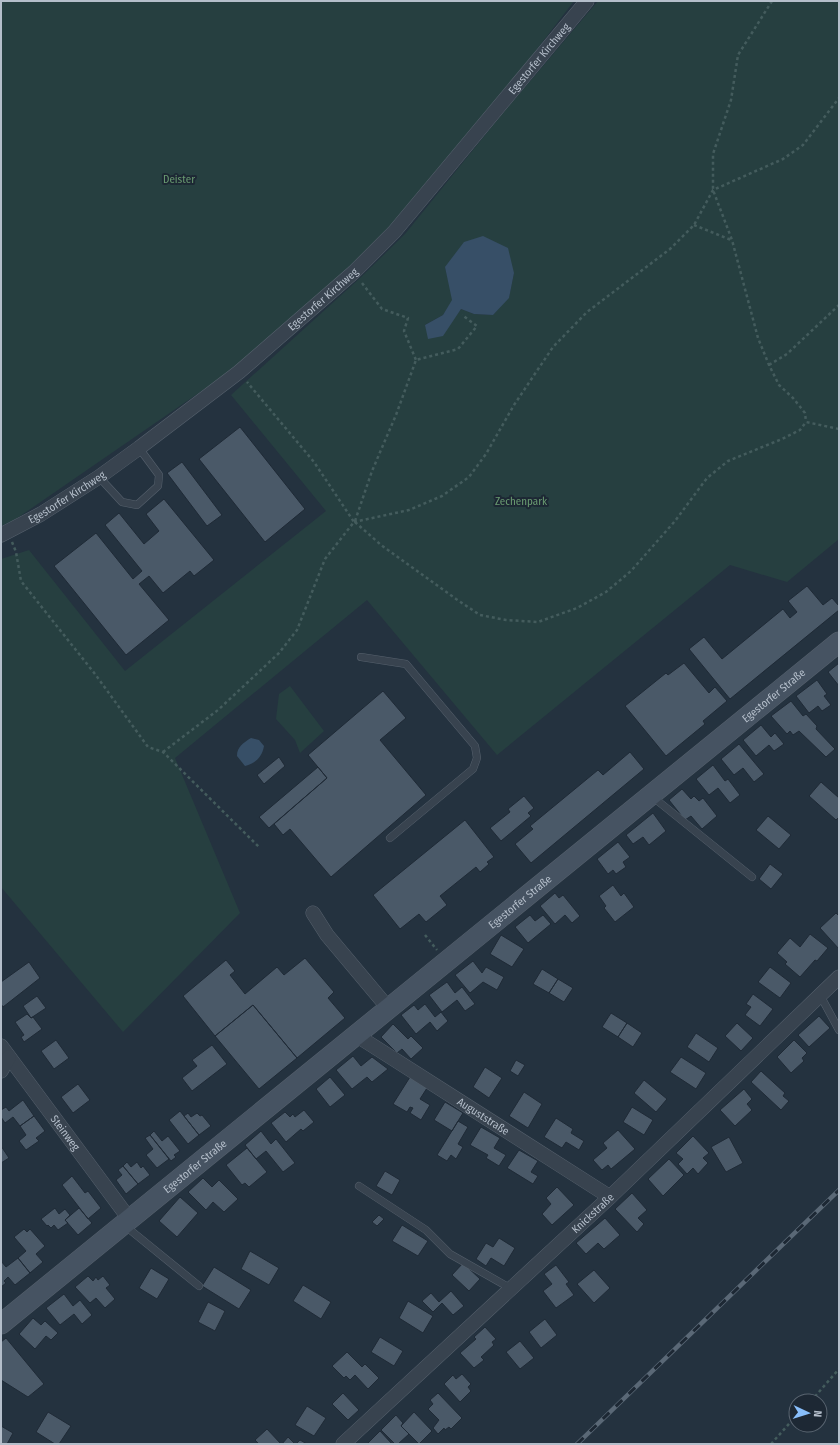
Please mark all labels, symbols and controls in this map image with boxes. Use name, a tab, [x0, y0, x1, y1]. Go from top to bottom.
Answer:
street label: Egestorfer Kirchweg	[506, 20, 573, 97]
park label: Deister	[163, 173, 195, 186]
street label: Egestorfer Kirchweg	[285, 265, 362, 334]
street label: Egestorfer Kirchweg	[26, 468, 109, 527]
park label: Zechenpark	[495, 495, 548, 508]
street label: Egestorfer Straße	[740, 666, 808, 725]
street label: Egestorfer Straße	[486, 873, 554, 932]
street label: Auguststraße	[455, 1095, 512, 1138]
street label: Steinweg	[48, 1113, 83, 1154]
street label: Egestorfer Straße	[161, 1137, 229, 1196]
street label: Knickstraße	[569, 1191, 617, 1236]
north arrow	[788, 1393, 828, 1433]
text: N	[811, 1410, 824, 1417]

